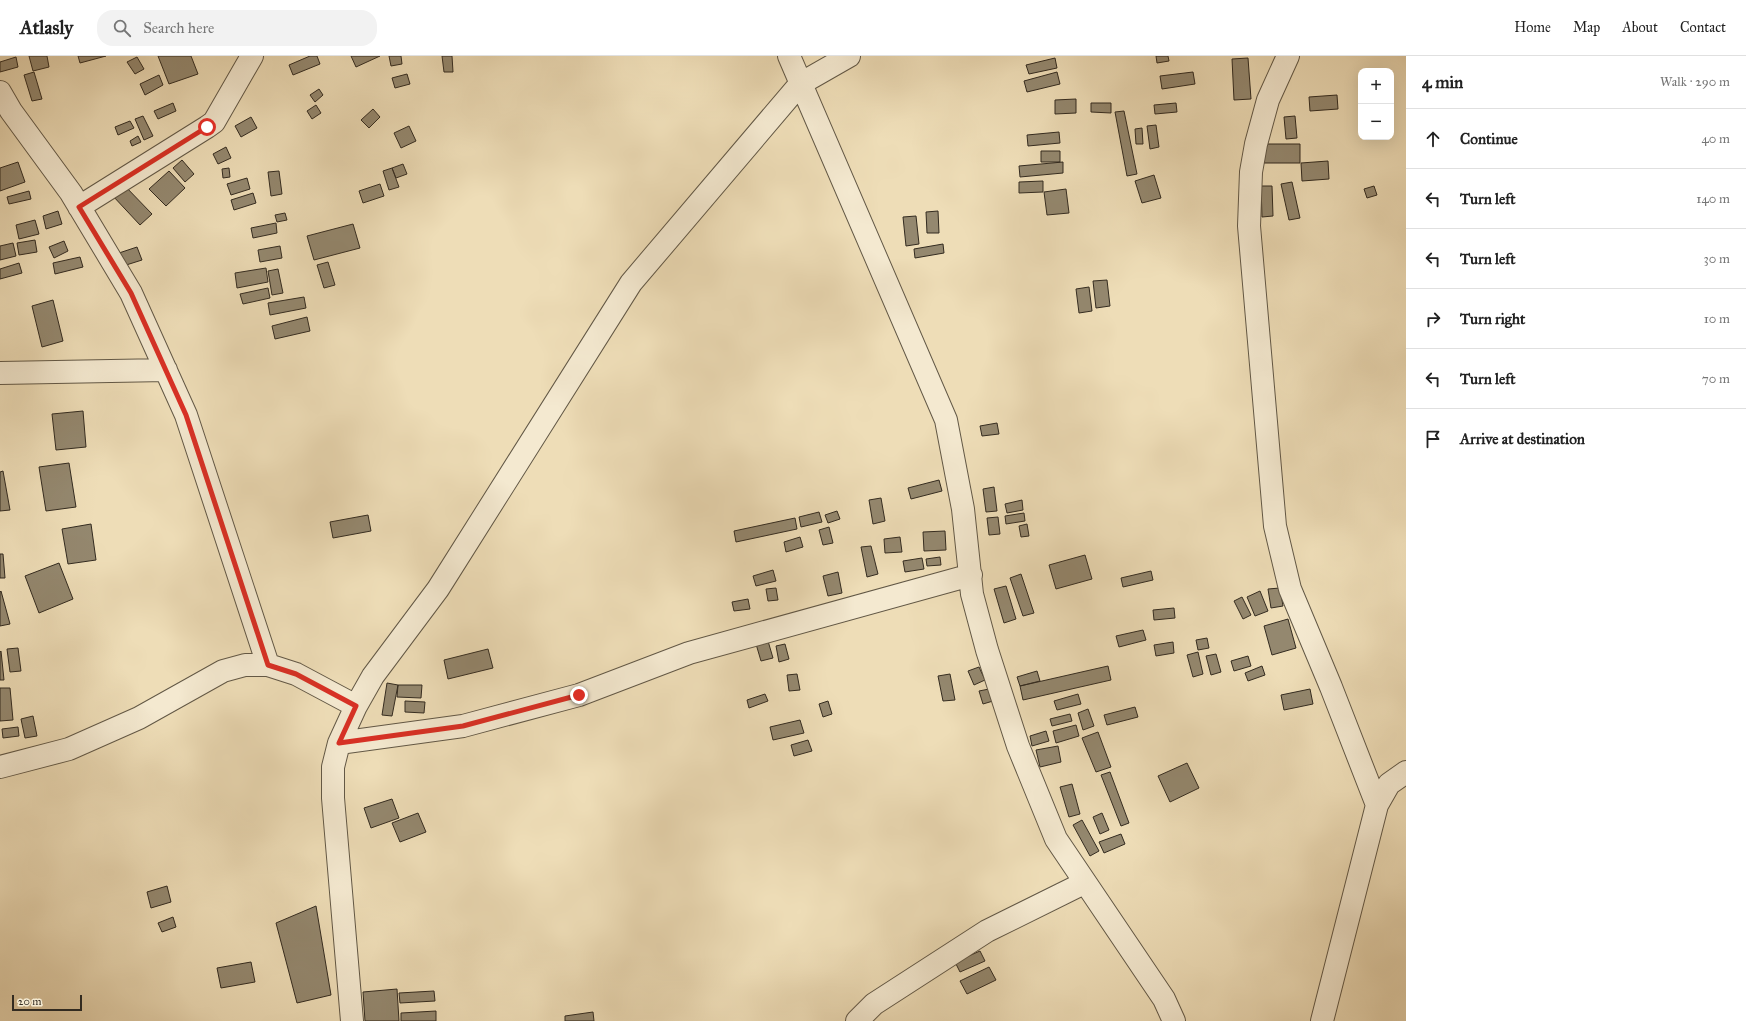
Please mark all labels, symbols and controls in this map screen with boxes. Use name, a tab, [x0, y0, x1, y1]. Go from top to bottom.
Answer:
search box	[97, 10, 377, 46]
text: Atlasly	[20, 16, 73, 39]
icon: search	[111, 17, 133, 39]
text: Search here	[143, 19, 214, 37]
text: Home	[1514, 19, 1551, 36]
text: Map	[1573, 19, 1600, 36]
text: About	[1622, 19, 1658, 36]
text: Contact	[1680, 19, 1726, 36]
map controls	[1358, 68, 1394, 140]
button: +	[1358, 68, 1394, 104]
text: 4 min	[1422, 72, 1463, 93]
text: Walk · 290 m	[1660, 74, 1730, 90]
button: −	[1358, 104, 1394, 140]
route start	[198, 118, 216, 136]
icon: ahead	[1422, 128, 1444, 150]
text: Continue	[1460, 130, 1518, 148]
text: 40 m	[1701, 131, 1730, 147]
icon: left	[1422, 188, 1444, 210]
text: Turn left	[1460, 190, 1516, 208]
text: 140 m	[1696, 191, 1730, 207]
icon: left	[1422, 248, 1444, 270]
text: Turn left	[1460, 250, 1516, 268]
text: 30 m	[1704, 251, 1730, 267]
icon: right	[1422, 308, 1444, 330]
text: Turn right	[1460, 310, 1525, 328]
text: 10 m	[1704, 311, 1730, 327]
icon: left	[1422, 368, 1444, 390]
text: Turn left	[1460, 370, 1516, 388]
text: 70 m	[1702, 371, 1730, 387]
icon: arrive	[1422, 428, 1444, 450]
text: Arrive at destination	[1460, 430, 1585, 448]
route end	[570, 686, 588, 704]
scale bar	[12, 993, 82, 1012]
text: 20 m	[18, 995, 41, 1008]

